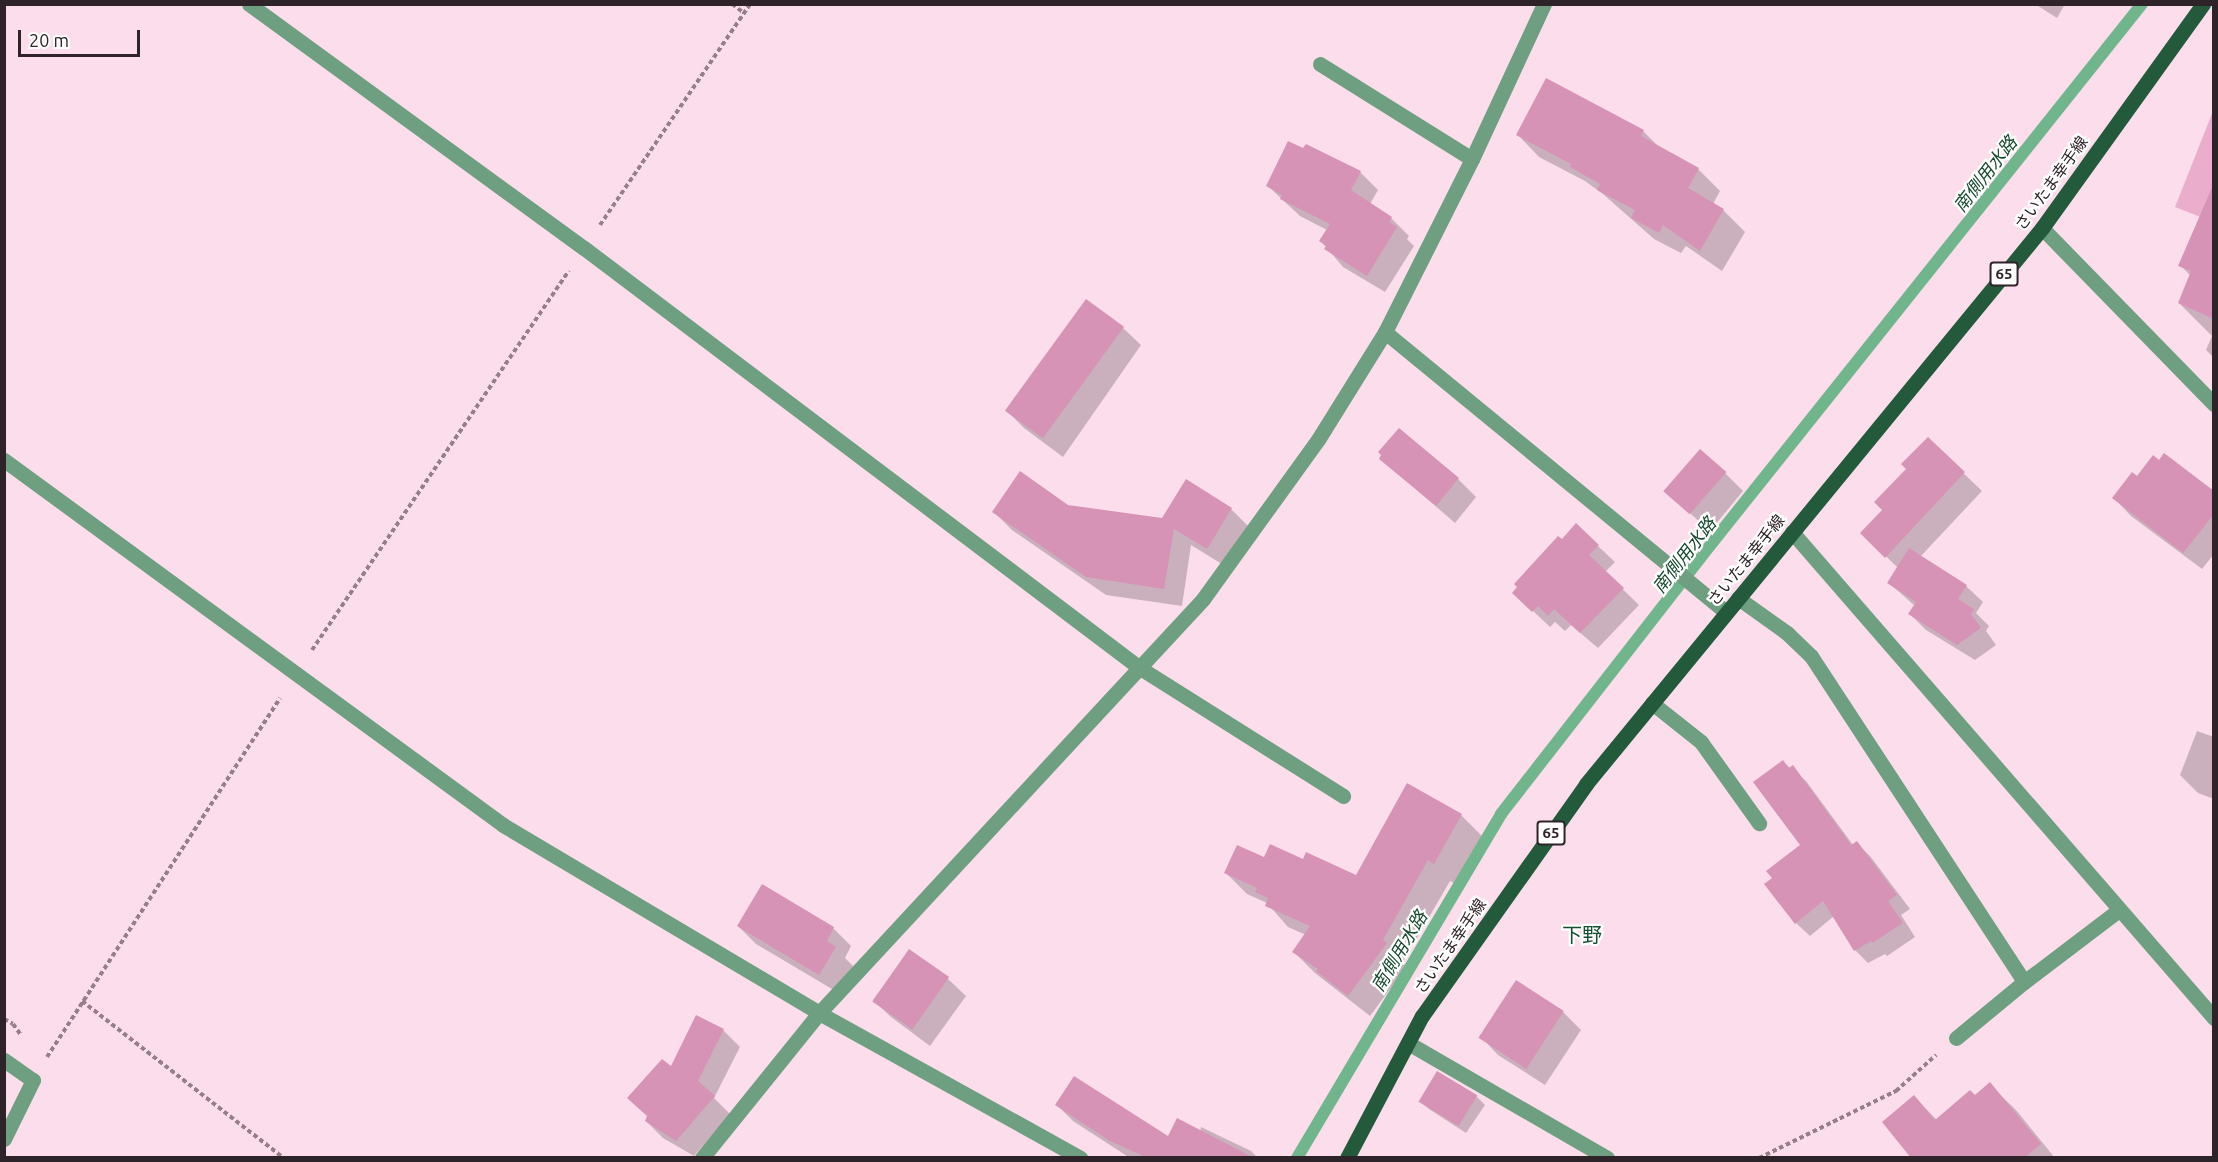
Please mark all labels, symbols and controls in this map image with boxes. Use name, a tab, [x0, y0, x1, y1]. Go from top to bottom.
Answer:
scale bar	[21, 18, 142, 56]
text: 20 m	[29, 30, 69, 50]
water label: 南側用水路	[1949, 132, 2021, 216]
street label: さいたま幸手線	[2010, 132, 2092, 234]
road number: 65	[1989, 262, 2019, 286]
street label: さいたま幸手線	[1703, 510, 1789, 610]
water label: 南側用水路	[1648, 513, 1720, 597]
road number: 65	[1536, 821, 1566, 845]
street label: さいたま幸手線	[1410, 895, 1490, 997]
water label: 南側用水路	[1367, 907, 1431, 995]
district label: 下野	[1562, 922, 1602, 946]

